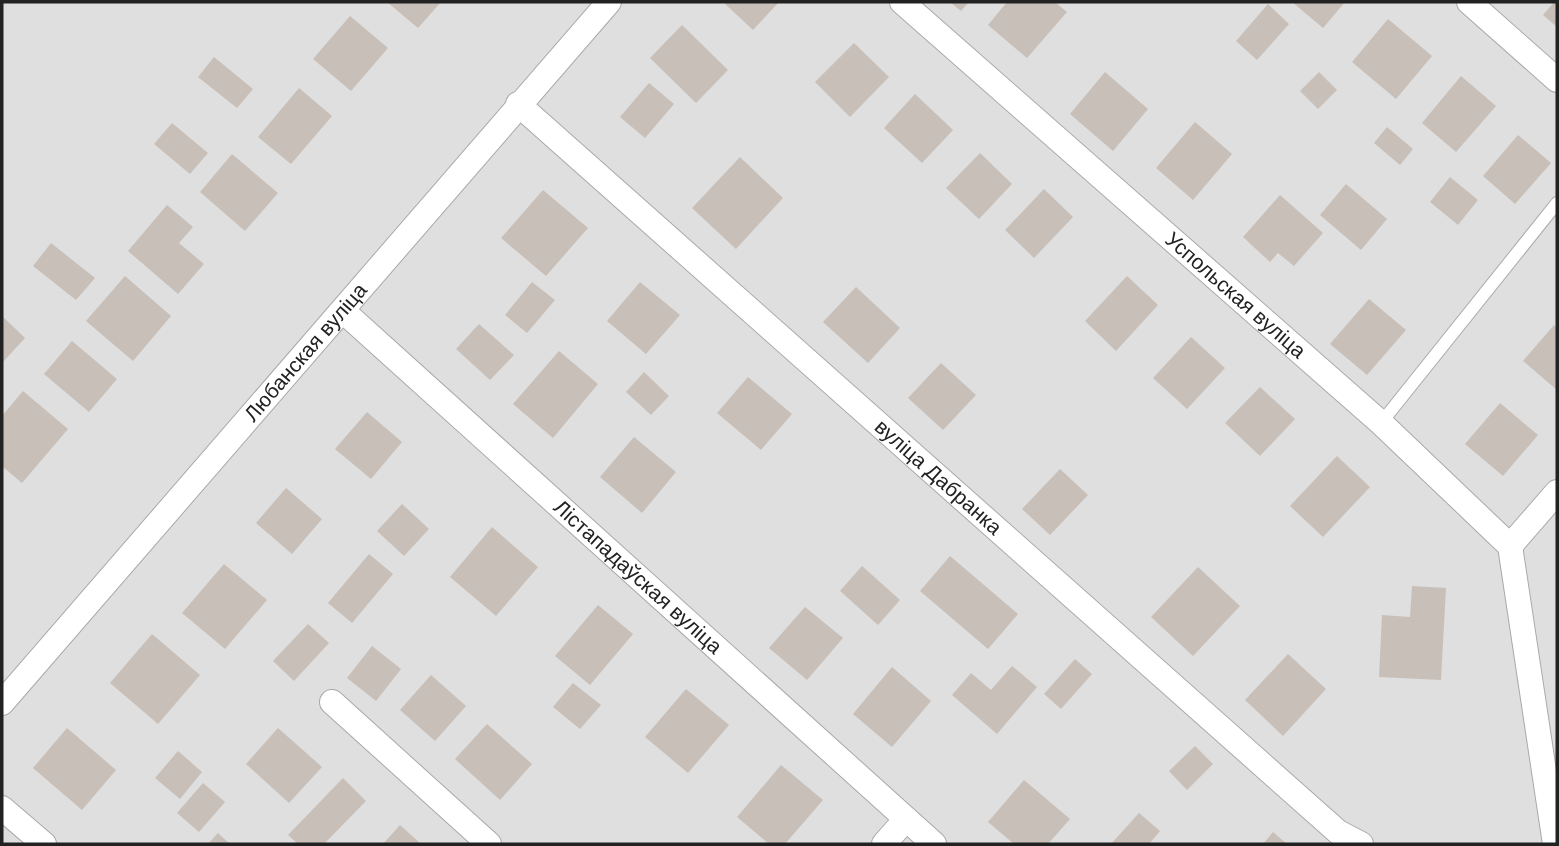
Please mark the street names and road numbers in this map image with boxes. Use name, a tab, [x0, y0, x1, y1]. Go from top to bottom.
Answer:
street label: Успольская вуліца	[1161, 227, 1311, 363]
street label: Любанская вуліца	[239, 278, 371, 426]
street label: вуліца Дабранка	[871, 415, 1007, 539]
street label: Лістападаўская вуліца	[549, 495, 727, 658]

